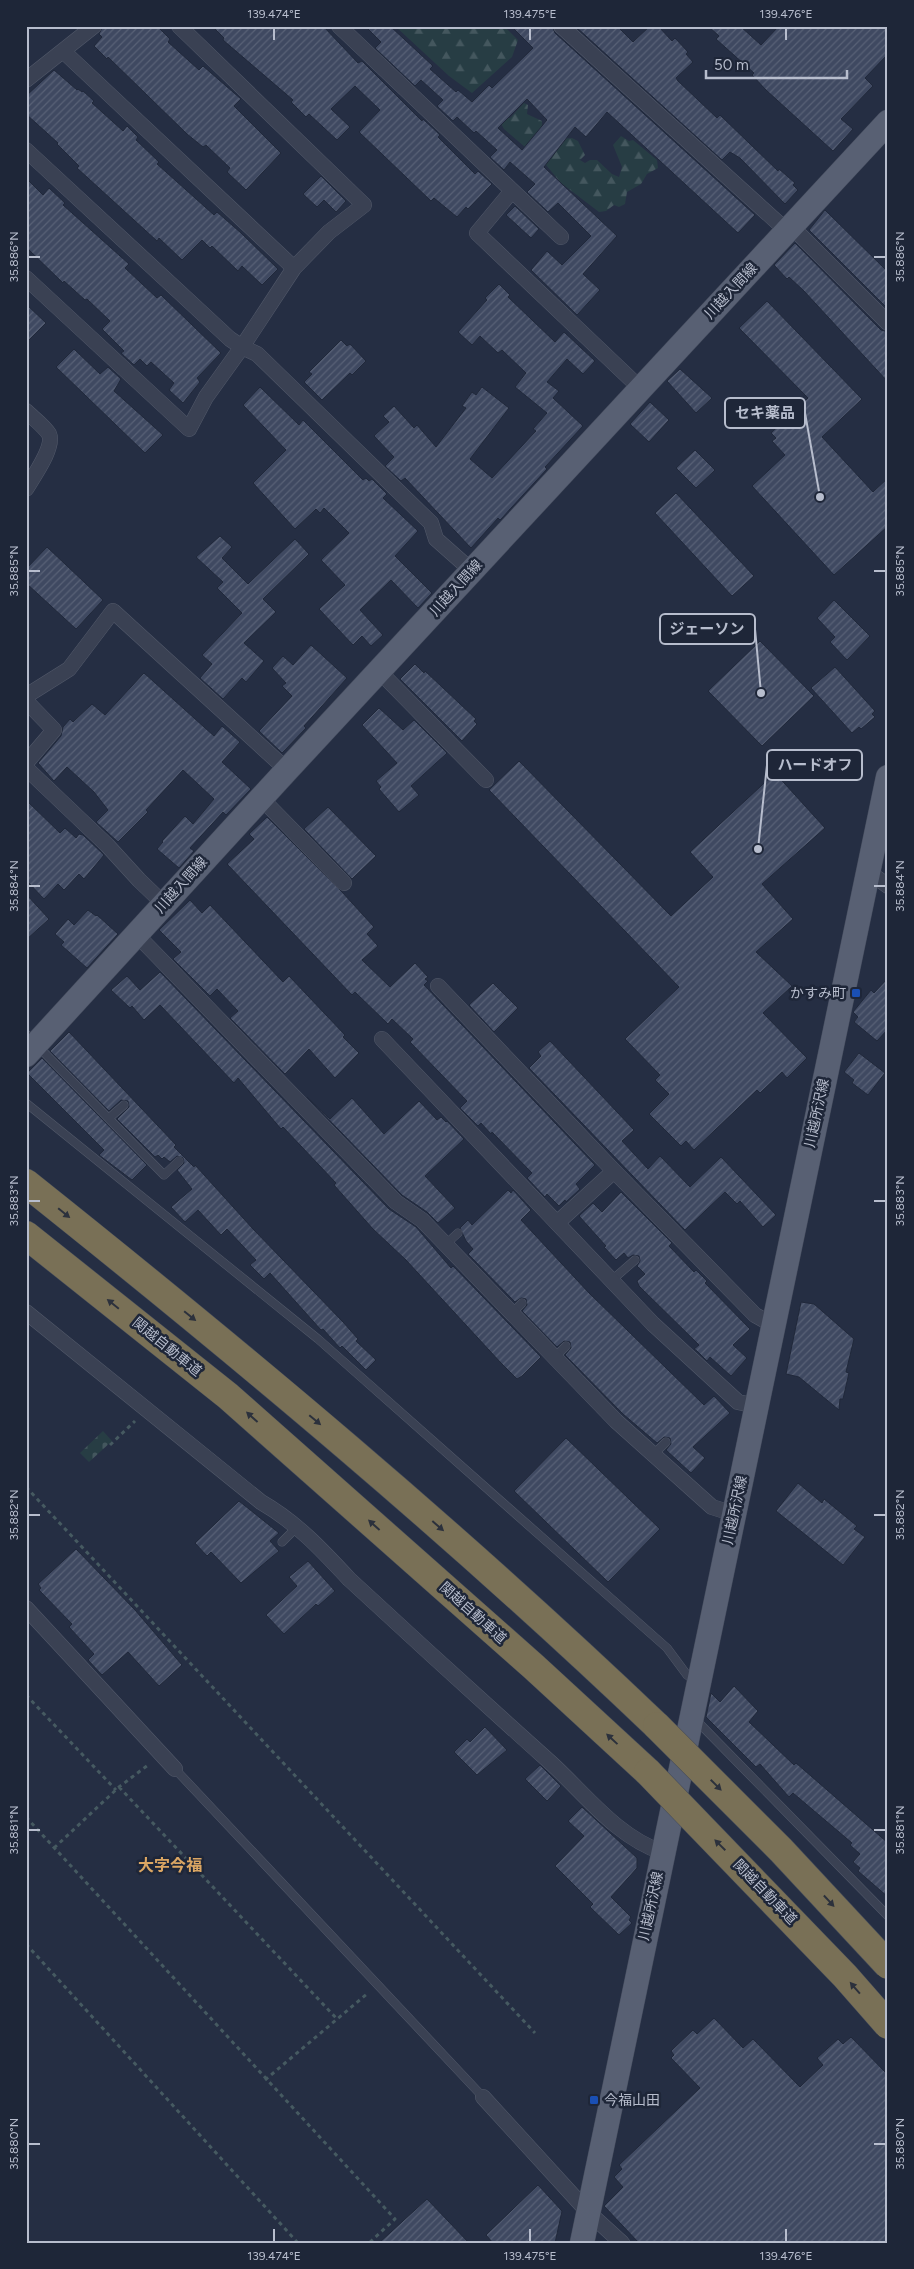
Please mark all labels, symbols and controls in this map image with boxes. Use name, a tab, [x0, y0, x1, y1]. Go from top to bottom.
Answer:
text: 139.474°E	[247, 7, 301, 21]
text: 139.475°E	[503, 7, 557, 21]
text: 139.476°E	[760, 7, 813, 21]
scale bar	[706, 48, 848, 80]
text: 50 m	[714, 56, 749, 74]
text: 35.886°N	[7, 231, 21, 283]
text: 35.886°N	[893, 231, 907, 283]
street label: 川越入間線	[701, 260, 761, 322]
callout: セキ薬品	[725, 398, 805, 428]
text: セキ薬品	[735, 404, 795, 422]
text: 35.885°N	[7, 545, 21, 597]
text: 35.885°N	[893, 545, 907, 597]
street label: 川越入間線	[426, 556, 486, 620]
callout: ジェーソン	[660, 614, 755, 644]
text: ジェーソン	[669, 620, 745, 638]
callout: ハードオフ	[767, 750, 862, 780]
text: ハードオフ	[777, 756, 853, 774]
street label: 川越入間線	[151, 853, 211, 917]
text: 35.884°N	[7, 860, 21, 912]
text: 35.884°N	[893, 860, 907, 912]
place label: かすみ町	[790, 985, 846, 1002]
marker: かすみ町	[850, 987, 862, 999]
street label: 川越所沢線	[801, 1077, 833, 1149]
text: 35.883°N	[7, 1176, 21, 1226]
text: 35.883°N	[893, 1176, 907, 1226]
one-way arrow	[57, 1208, 70, 1219]
one-way arrow	[106, 1298, 119, 1309]
one-way arrow	[183, 1311, 196, 1322]
street label: 関越自動車道	[129, 1314, 205, 1380]
one-way arrow	[247, 1411, 259, 1423]
one-way arrow	[308, 1415, 321, 1426]
street label: 川越所沢線	[719, 1474, 751, 1546]
text: 35.882°N	[7, 1489, 21, 1541]
text: 35.882°N	[893, 1489, 907, 1541]
one-way arrow	[368, 1519, 380, 1531]
one-way arrow	[432, 1520, 445, 1531]
street label: 関越自動車道	[436, 1579, 510, 1647]
one-way arrow	[606, 1733, 618, 1745]
one-way arrow	[710, 1779, 722, 1791]
text: 35.881°N	[7, 1805, 21, 1855]
text: 35.881°N	[893, 1805, 907, 1855]
one-way arrow	[714, 1839, 726, 1851]
district label: 大字今福	[138, 1856, 202, 1875]
street label: 関越自動車道	[730, 1856, 800, 1928]
street label: 川越所沢線	[635, 1870, 667, 1942]
one-way arrow	[823, 1895, 835, 1907]
one-way arrow	[850, 1982, 861, 1995]
place label: 今福山田	[604, 2092, 660, 2109]
marker: 今福山田	[588, 2094, 600, 2106]
text: 35.880°N	[7, 2118, 21, 2170]
text: 35.880°N	[893, 2118, 907, 2170]
text: 139.474°E	[247, 2249, 301, 2263]
text: 139.475°E	[503, 2249, 557, 2263]
text: 139.476°E	[760, 2249, 813, 2263]

